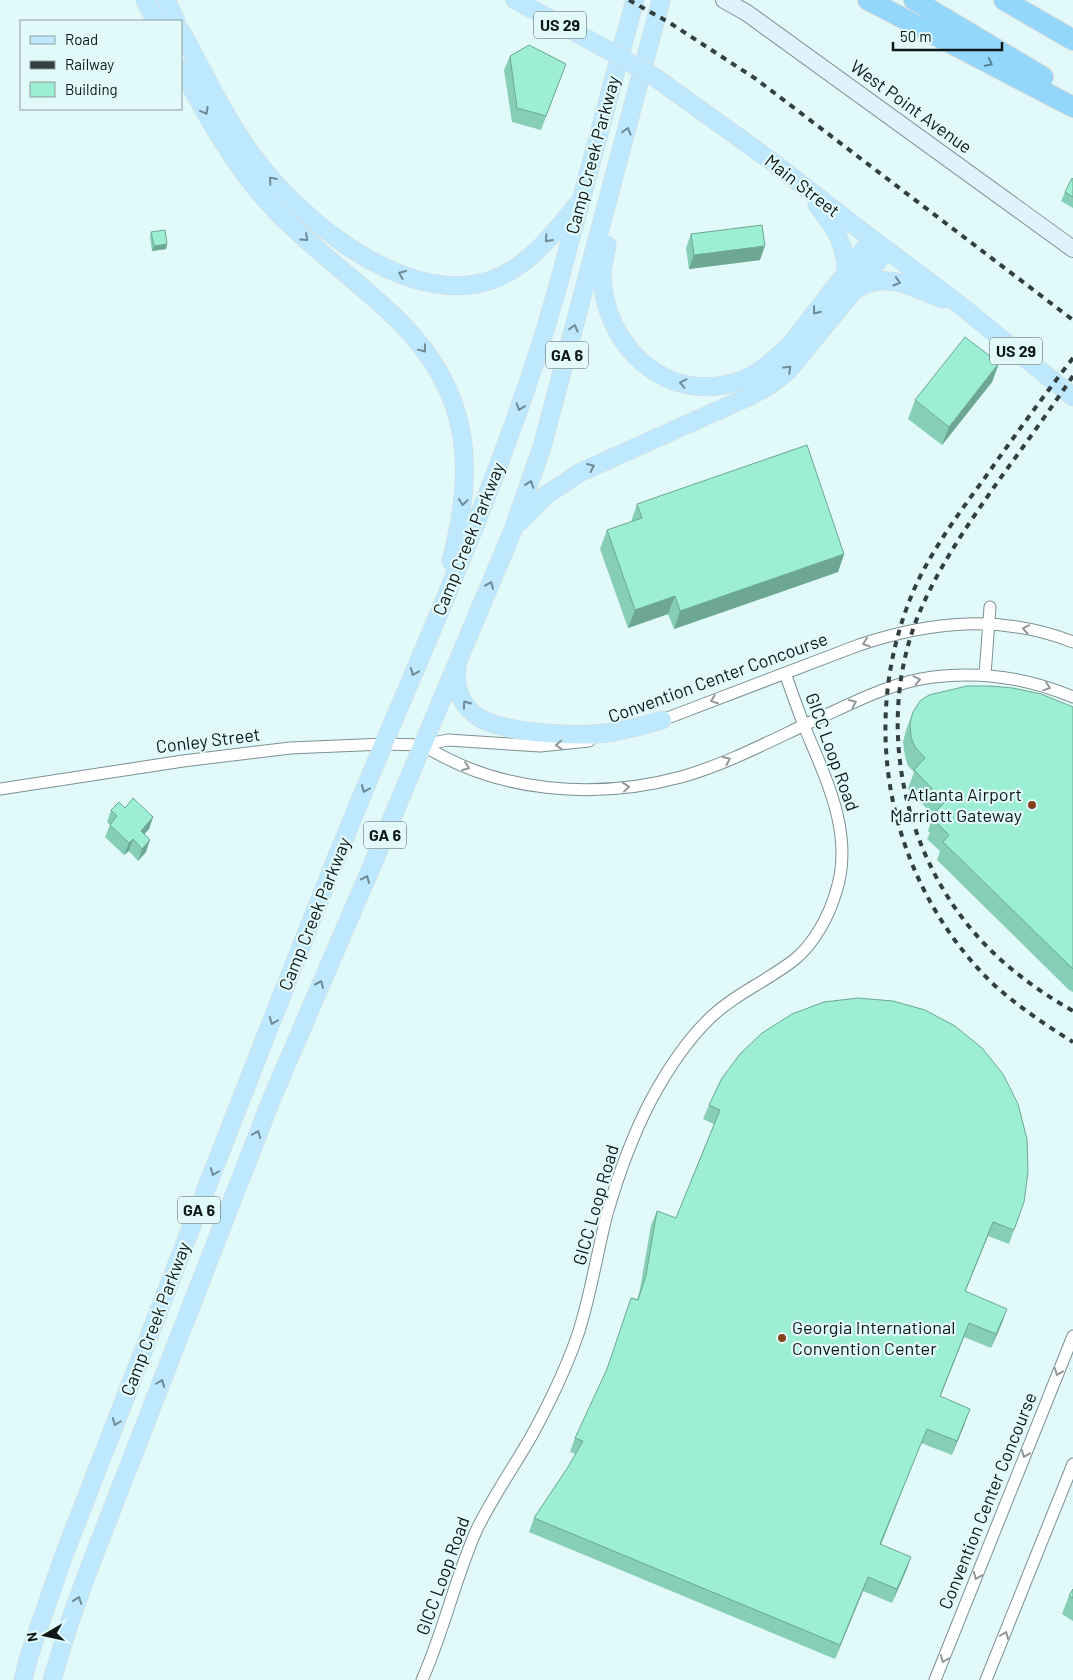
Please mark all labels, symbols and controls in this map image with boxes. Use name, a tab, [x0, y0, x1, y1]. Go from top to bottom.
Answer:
road number: US 29	[534, 12, 586, 38]
legend	[20, 20, 182, 110]
scale bar	[893, 20, 1002, 52]
text: 50 m	[900, 27, 932, 45]
text: Road	[65, 30, 98, 48]
text: Railway	[65, 55, 114, 73]
street label: West Point Avenue	[846, 55, 977, 158]
one-way arrow	[983, 57, 992, 67]
street label: Camp Creek Parkway	[560, 73, 624, 236]
text: Building	[65, 80, 118, 98]
one-way arrow	[198, 106, 208, 115]
one-way arrow	[621, 126, 632, 135]
street label: Main Street	[761, 149, 844, 221]
one-way arrow	[269, 176, 278, 185]
one-way arrow	[299, 232, 308, 241]
one-way arrow	[545, 234, 554, 243]
one-way arrow	[398, 270, 407, 280]
one-way arrow	[892, 277, 901, 287]
one-way arrow	[814, 305, 822, 314]
one-way arrow	[568, 324, 579, 332]
road number: US 29	[990, 338, 1042, 364]
road number: GA 6	[546, 342, 588, 368]
one-way arrow	[417, 343, 426, 353]
one-way arrow	[783, 366, 792, 375]
one-way arrow	[678, 378, 687, 388]
one-way arrow	[516, 402, 526, 411]
street label: Camp Creek Parkway	[427, 459, 509, 618]
one-way arrow	[586, 463, 595, 474]
one-way arrow	[524, 481, 534, 489]
one-way arrow	[458, 498, 469, 506]
one-way arrow	[484, 581, 494, 590]
one-way arrow	[1022, 625, 1031, 635]
street label: Convention Center Concourse	[605, 627, 830, 727]
one-way arrow	[863, 637, 871, 647]
one-way arrow	[410, 667, 421, 676]
one-way arrow	[913, 676, 921, 686]
one-way arrow	[1042, 682, 1051, 692]
street label: GICC Loop Road	[801, 689, 865, 814]
one-way arrow	[710, 694, 719, 705]
one-way arrow	[848, 699, 857, 710]
one-way arrow	[463, 700, 472, 710]
street label: Conley Street	[154, 723, 261, 757]
one-way arrow	[554, 739, 562, 750]
one-way arrow	[722, 755, 731, 766]
one-way arrow	[461, 760, 470, 771]
one-way arrow	[622, 782, 630, 793]
place label: Atlanta Airport Marriott Gateway	[890, 783, 1022, 826]
one-way arrow	[361, 784, 371, 793]
marker: Atlanta Airport Marriott Gateway	[1026, 799, 1038, 811]
road number: GA 6	[364, 822, 406, 848]
street label: Camp Creek Parkway	[273, 834, 355, 993]
one-way arrow	[360, 875, 371, 884]
one-way arrow	[314, 980, 325, 989]
one-way arrow	[268, 1016, 279, 1025]
one-way arrow	[251, 1130, 262, 1139]
street label: GICC Loop Road	[567, 1142, 623, 1268]
one-way arrow	[209, 1167, 220, 1176]
road number: GA 6	[178, 1196, 220, 1224]
street label: Camp Creek Parkway	[116, 1239, 195, 1399]
place label: Georgia International Convention Center	[792, 1316, 955, 1359]
marker: Georgia International Convention Center	[776, 1332, 788, 1344]
one-way arrow	[1054, 1367, 1065, 1376]
one-way arrow	[155, 1379, 165, 1388]
street label: Convention Center Concourse	[933, 1389, 1041, 1612]
one-way arrow	[112, 1417, 122, 1425]
one-way arrow	[1021, 1449, 1032, 1458]
street label: GICC Loop Road	[410, 1513, 474, 1638]
one-way arrow	[973, 1571, 983, 1579]
one-way arrow	[72, 1596, 82, 1605]
north arrow	[20, 1610, 70, 1660]
text: N	[23, 1631, 41, 1643]
one-way arrow	[998, 1631, 1009, 1640]
one-way arrow	[940, 1654, 950, 1663]

